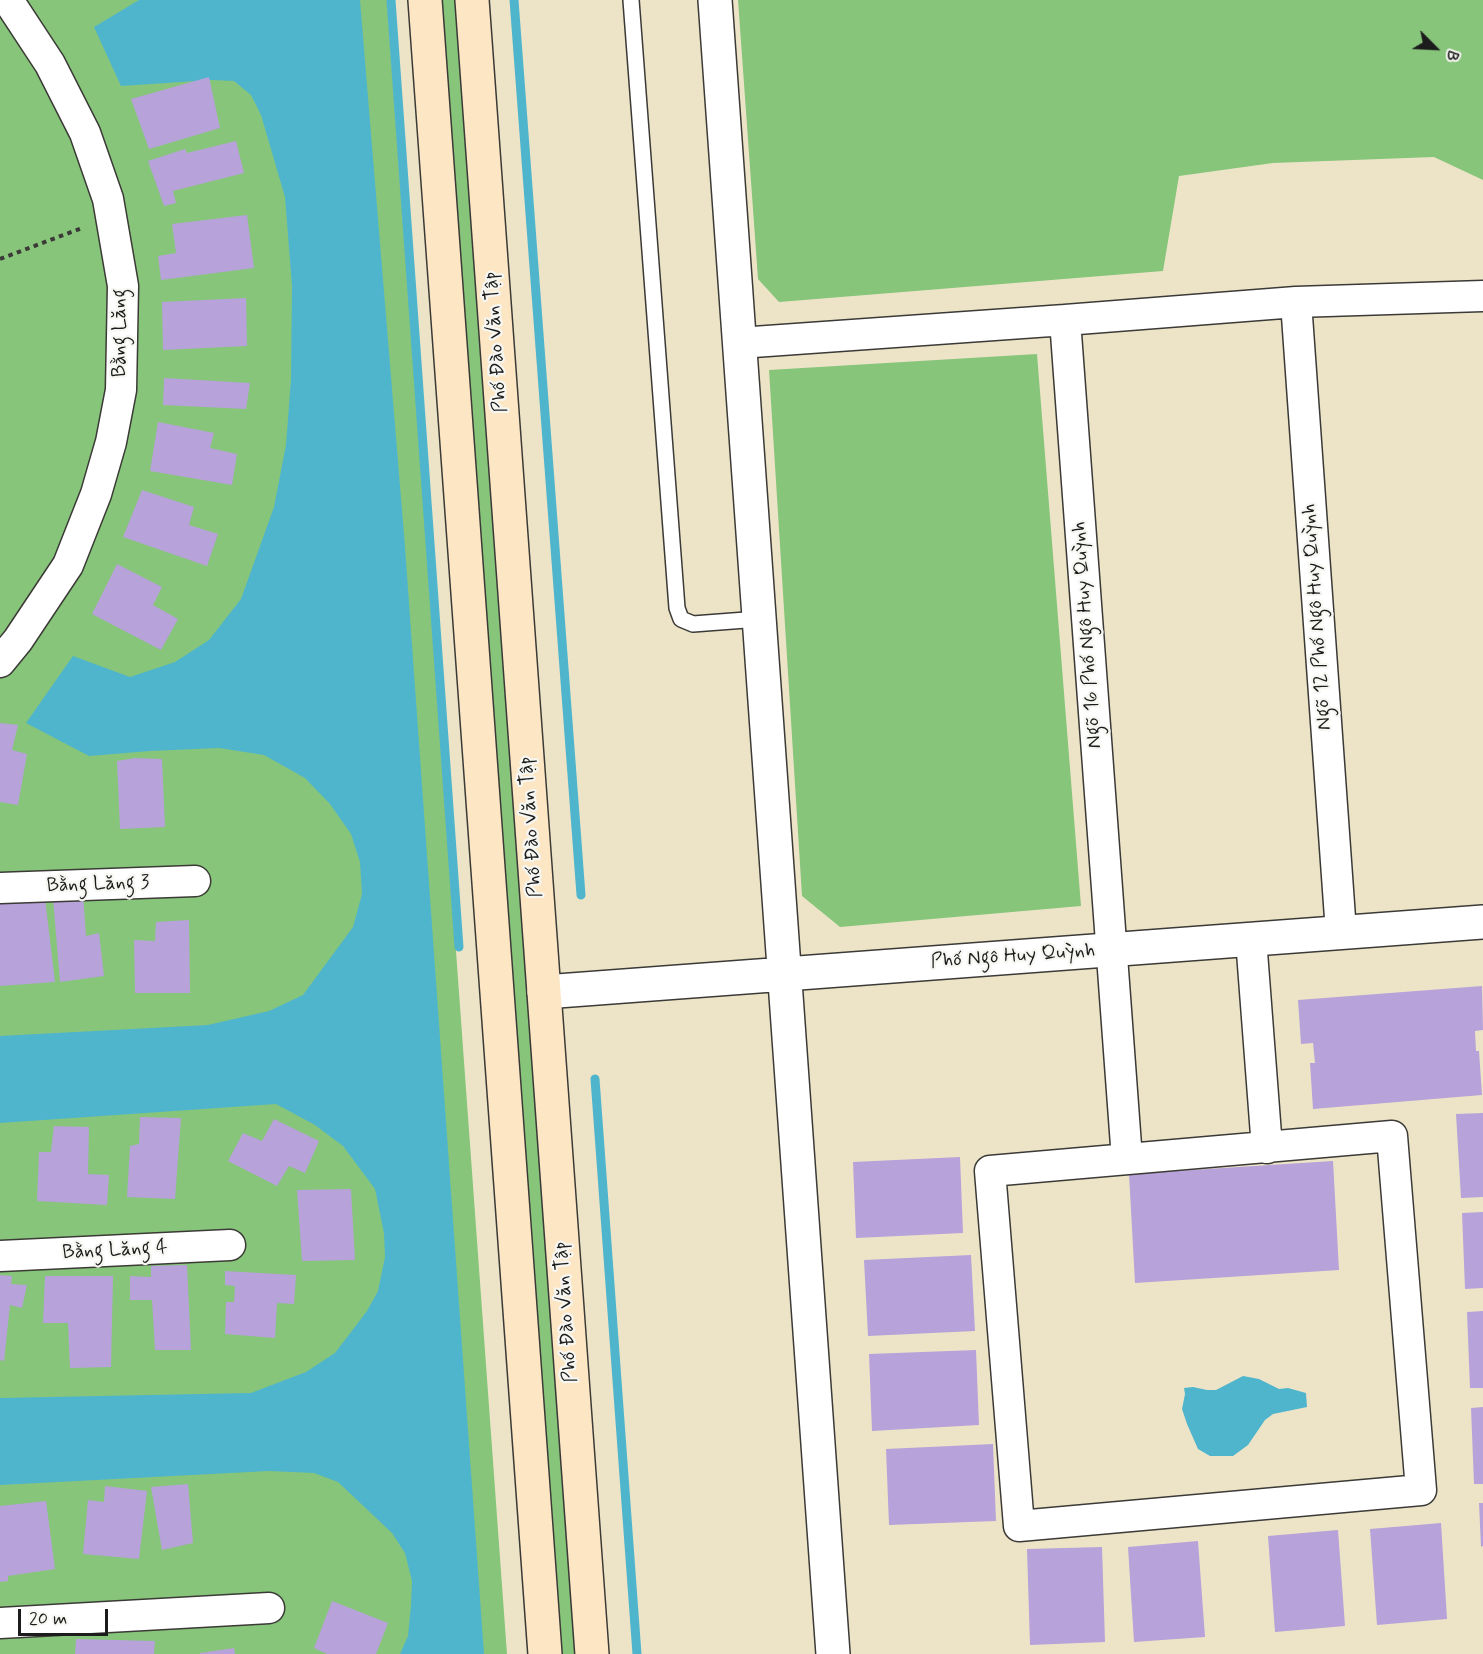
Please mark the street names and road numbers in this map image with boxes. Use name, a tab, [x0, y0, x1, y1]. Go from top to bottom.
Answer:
street label: Phố Đào Văn Tập	[480, 271, 514, 413]
street label: Bằng Lăng	[109, 289, 133, 377]
street label: Ngõ 12 Phố Ngô Huy Quỳnh	[1298, 503, 1338, 731]
street label: Ngõ 16 Phố Ngô Huy Quỳnh	[1068, 521, 1108, 749]
street label: Phố Đào Văn Tập	[515, 756, 549, 898]
street label: Bằng Lăng 3	[46, 871, 150, 899]
street label: Phố Ngô Huy Quỳnh	[930, 939, 1096, 975]
street label: Bằng Lăng 4	[62, 1236, 168, 1266]
street label: Phố Đào Văn Tập	[550, 1241, 584, 1383]

